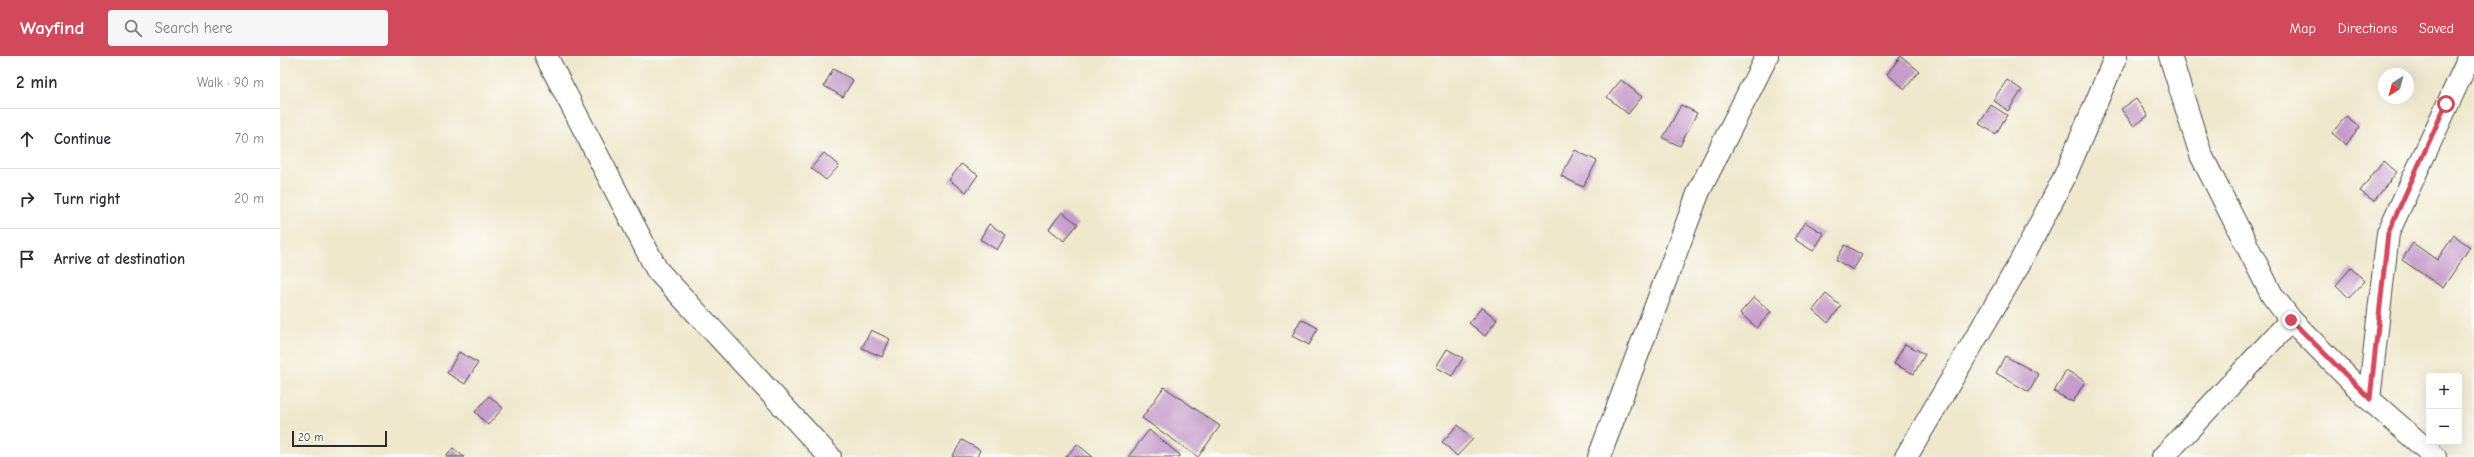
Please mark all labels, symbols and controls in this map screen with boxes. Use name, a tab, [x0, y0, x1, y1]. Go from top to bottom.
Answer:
search box	[108, 10, 388, 46]
text: Wayfind	[20, 17, 84, 39]
icon: search	[122, 17, 144, 39]
text: Search here	[154, 19, 233, 37]
text: Map	[2289, 20, 2316, 37]
text: Directions	[2338, 20, 2397, 37]
text: Saved	[2419, 20, 2454, 37]
north arrow	[2378, 68, 2414, 104]
text: 2 min	[16, 73, 57, 92]
text: Walk · 90 m	[197, 75, 264, 90]
route start	[2437, 95, 2455, 113]
icon: ahead	[16, 128, 38, 150]
text: Continue	[54, 130, 111, 148]
text: 70 m	[235, 131, 264, 146]
icon: right	[16, 188, 38, 210]
text: Turn right	[54, 190, 120, 208]
text: 20 m	[234, 191, 264, 206]
icon: arrive	[16, 248, 38, 270]
text: Arrive at destination	[54, 250, 185, 268]
route end	[2282, 311, 2300, 329]
map controls	[2426, 373, 2462, 445]
button: +	[2426, 373, 2462, 409]
button: −	[2426, 409, 2462, 445]
scale bar	[292, 429, 387, 448]
text: 20 m	[298, 431, 323, 444]

